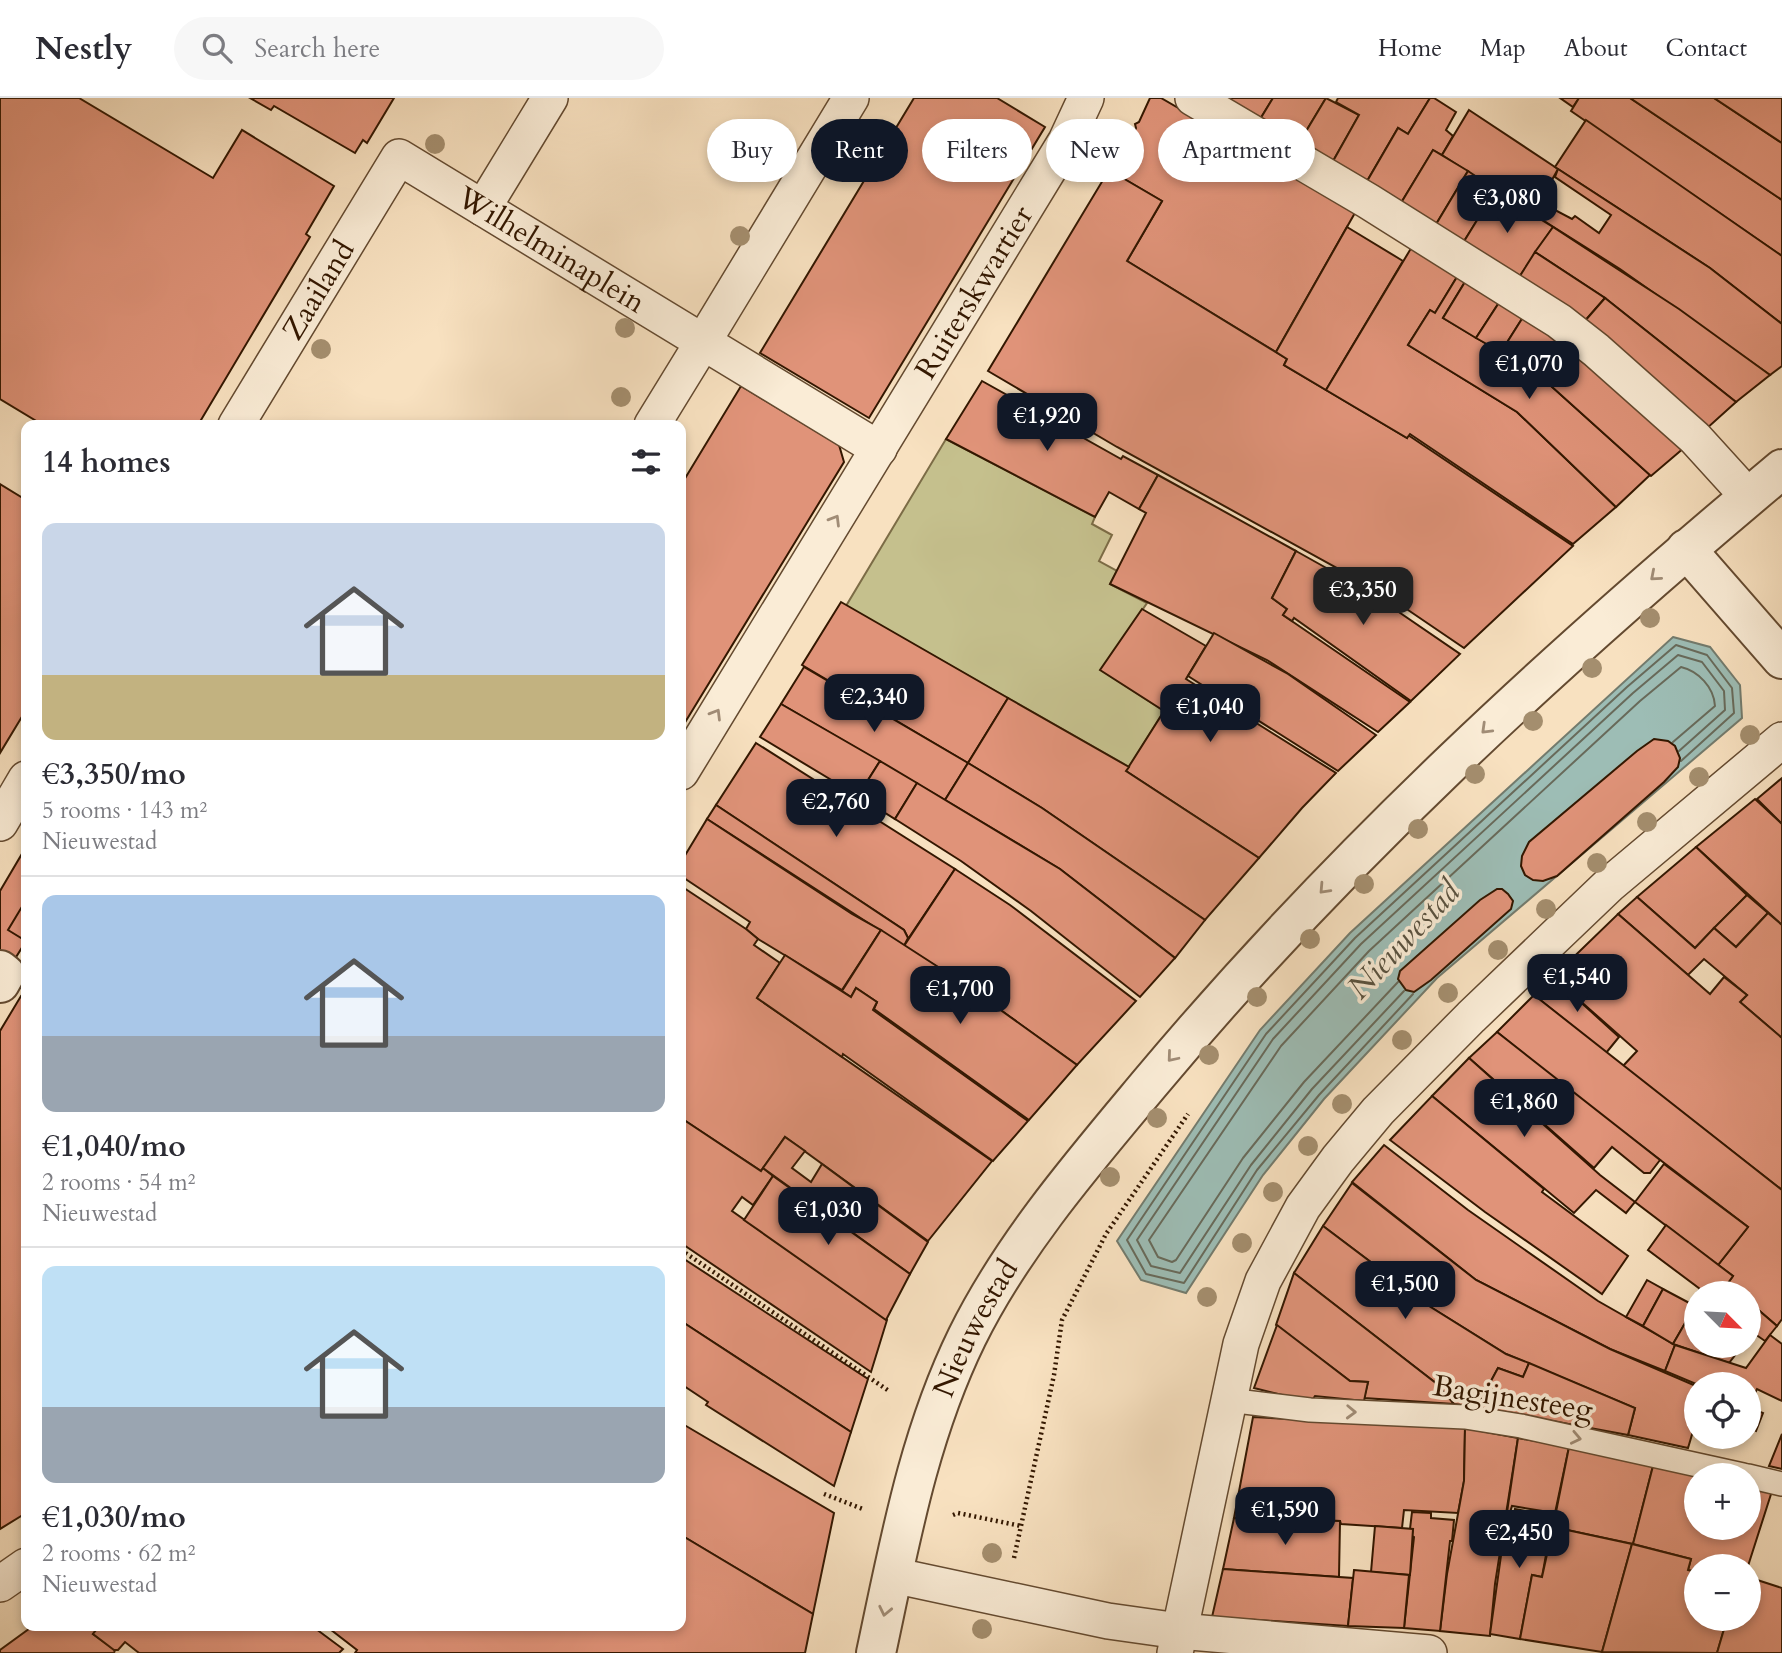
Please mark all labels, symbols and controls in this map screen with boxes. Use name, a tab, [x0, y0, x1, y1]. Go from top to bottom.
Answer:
search box	[174, 17, 664, 80]
text: Nestly	[35, 26, 132, 71]
icon: search	[198, 29, 236, 67]
text: Search here	[254, 31, 380, 66]
text: Home	[1378, 32, 1442, 65]
text: Map	[1480, 32, 1526, 65]
text: About	[1564, 32, 1628, 65]
text: Contact	[1666, 32, 1747, 65]
chip: Buy	[707, 119, 797, 182]
chip: Rent	[811, 119, 908, 182]
chip: Filters	[922, 119, 1032, 182]
chip: New	[1046, 119, 1144, 182]
chip: Apartment	[1158, 119, 1315, 182]
street label: Wilhelminaplein	[449, 176, 653, 323]
pin: €3,080	[1450, 176, 1564, 235]
text: €3,080	[1473, 182, 1541, 213]
street label: Ruiterskwartier	[905, 198, 1042, 387]
street label: Zaailand	[272, 233, 364, 347]
pin: €1,070	[1472, 342, 1586, 401]
text: €1,070	[1495, 348, 1563, 379]
pin: €1,920	[990, 394, 1104, 453]
text: €1,920	[1013, 400, 1081, 431]
text: 14 homes	[42, 442, 171, 483]
icon: filters	[627, 443, 665, 481]
one-way arrow	[827, 514, 840, 527]
icon: home	[291, 568, 417, 694]
pin: €3,350	[1306, 568, 1420, 627]
one-way arrow	[1650, 568, 1663, 580]
text: €3,350	[1329, 574, 1397, 605]
pin: €2,340	[817, 674, 931, 734]
text: €2,340	[840, 681, 908, 712]
pin: €1,040	[1153, 684, 1267, 744]
text: €1,040	[1176, 691, 1244, 722]
one-way arrow	[708, 708, 721, 721]
one-way arrow	[1481, 720, 1494, 733]
text: €3,350/mo	[42, 754, 186, 795]
pin: €2,760	[779, 780, 893, 839]
text: €2,760	[802, 786, 870, 817]
text: 5 rooms · 143 m²	[42, 795, 207, 826]
text: Nieuwestad	[42, 826, 157, 857]
water label: Nieuwestad	[1338, 870, 1471, 1009]
one-way arrow	[1320, 880, 1333, 893]
icon: home	[291, 940, 417, 1066]
pin: €1,540	[1520, 954, 1634, 1014]
text: €1,540	[1543, 961, 1611, 992]
pin: €1,700	[903, 967, 1017, 1026]
text: €1,700	[926, 973, 994, 1004]
one-way arrow	[1167, 1050, 1180, 1062]
pin: €1,860	[1467, 1080, 1581, 1139]
text: €1,860	[1490, 1086, 1558, 1117]
text: €1,040/mo	[42, 1126, 186, 1167]
text: 2 rooms · 54 m²	[42, 1167, 195, 1198]
pin: €1,030	[771, 1188, 885, 1247]
text: €1,030	[794, 1194, 862, 1225]
text: Nieuwestad	[42, 1198, 157, 1229]
street label: Nieuwestad	[923, 1251, 1027, 1403]
pin: €1,500	[1348, 1262, 1462, 1321]
text: €1,500	[1371, 1268, 1439, 1299]
north arrow	[1684, 1281, 1760, 1358]
map controls	[1684, 1281, 1761, 1631]
icon: home	[291, 1311, 417, 1437]
street label: Bagijnesteeg	[1430, 1365, 1596, 1431]
button: locate	[1684, 1372, 1761, 1449]
one-way arrow	[1346, 1404, 1357, 1419]
one-way arrow	[1570, 1430, 1582, 1445]
button: +	[1684, 1463, 1761, 1540]
pin: €1,590	[1228, 1488, 1342, 1547]
text: €1,590	[1251, 1494, 1319, 1525]
text: €1,030/mo	[42, 1497, 186, 1538]
pin: €2,450	[1462, 1510, 1576, 1570]
text: €2,450	[1485, 1517, 1553, 1548]
text: 2 rooms · 62 m²	[42, 1538, 195, 1569]
button: −	[1684, 1554, 1761, 1631]
text: Nieuwestad	[42, 1569, 157, 1600]
one-way arrow	[878, 1605, 893, 1617]

